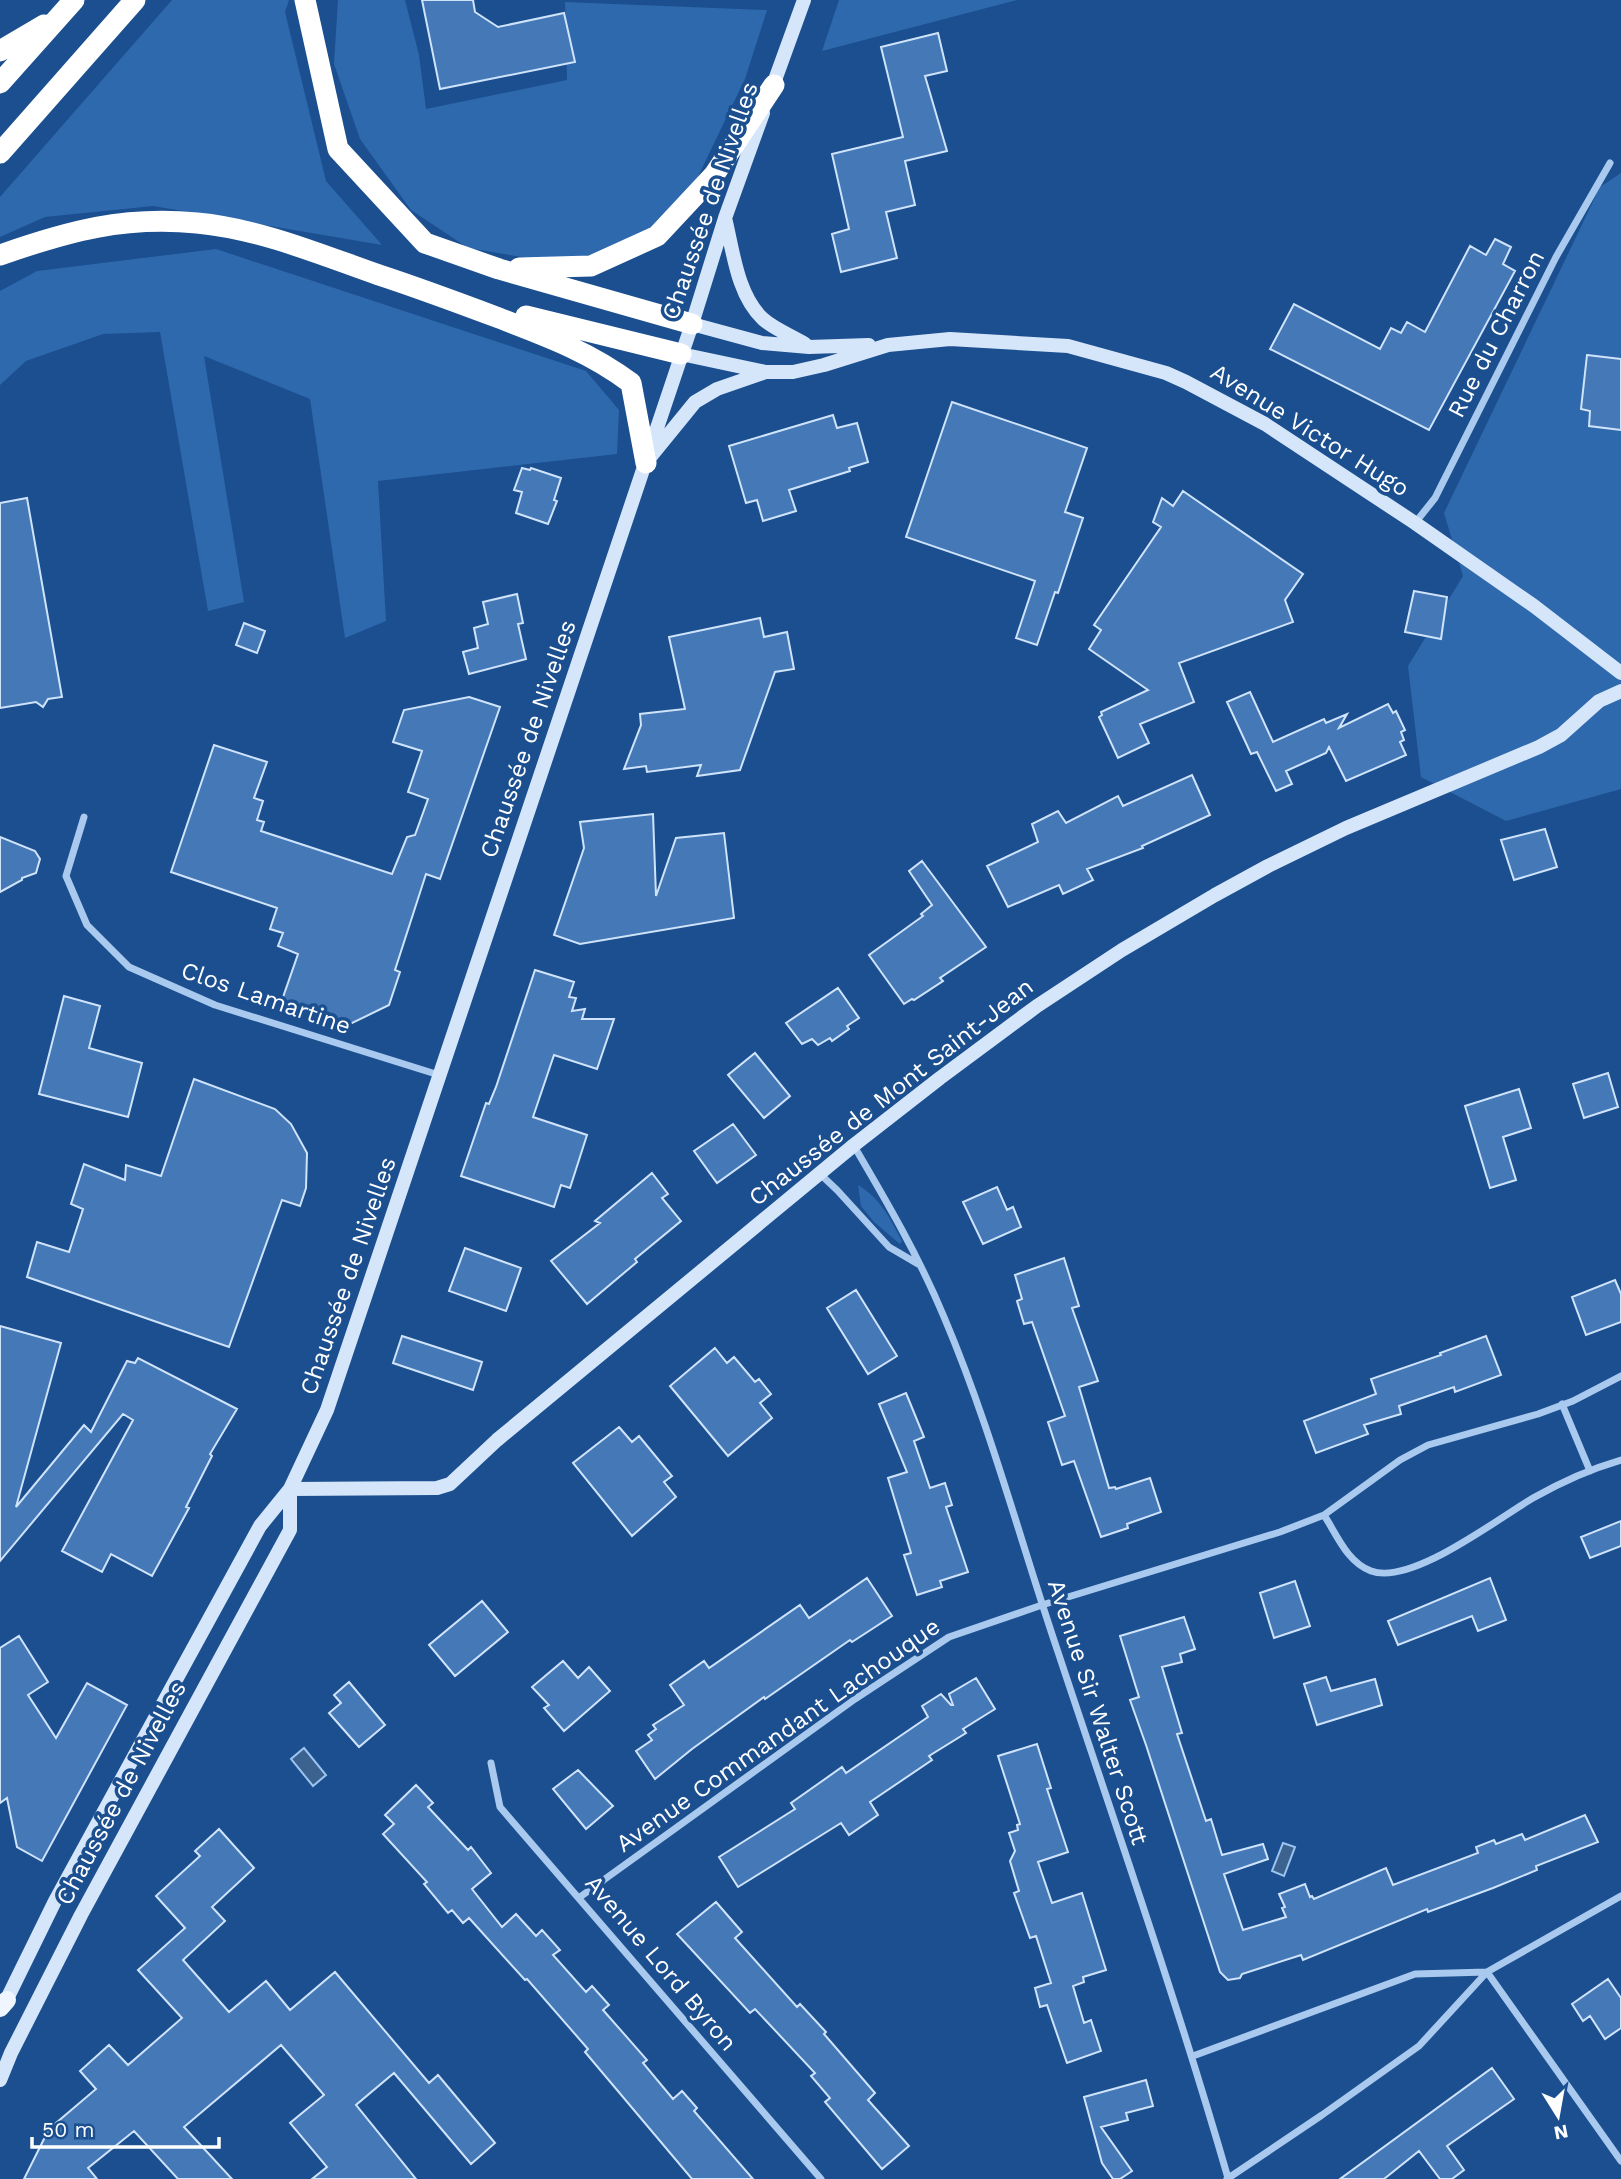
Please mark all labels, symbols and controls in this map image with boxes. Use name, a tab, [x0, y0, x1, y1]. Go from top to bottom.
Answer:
street label: Chaussée de Nivelles	[656, 78, 764, 324]
street label: Rue du Charron	[1442, 246, 1550, 422]
street label: Avenue Victor Hugo	[1206, 357, 1414, 503]
street label: Chaussée de Nivelles	[474, 616, 582, 862]
street label: Clos Lamartine	[177, 956, 355, 1040]
street label: Chaussée de Mont Saint-Jean	[743, 972, 1039, 1212]
street label: Chaussée de Nivelles	[294, 1153, 402, 1399]
street label: Avenue Sir Walter Scott	[1042, 1576, 1154, 1848]
street label: Avenue Commandant Lachouque	[611, 1612, 945, 1858]
street label: Chaussée de Nivelles	[50, 1676, 192, 1910]
street label: Avenue Lord Byron	[579, 1869, 743, 2057]
north arrow	[1523, 2081, 1593, 2151]
scale bar	[32, 2106, 219, 2150]
text: 50 m	[42, 2117, 94, 2142]
text: N	[1552, 2120, 1570, 2145]

